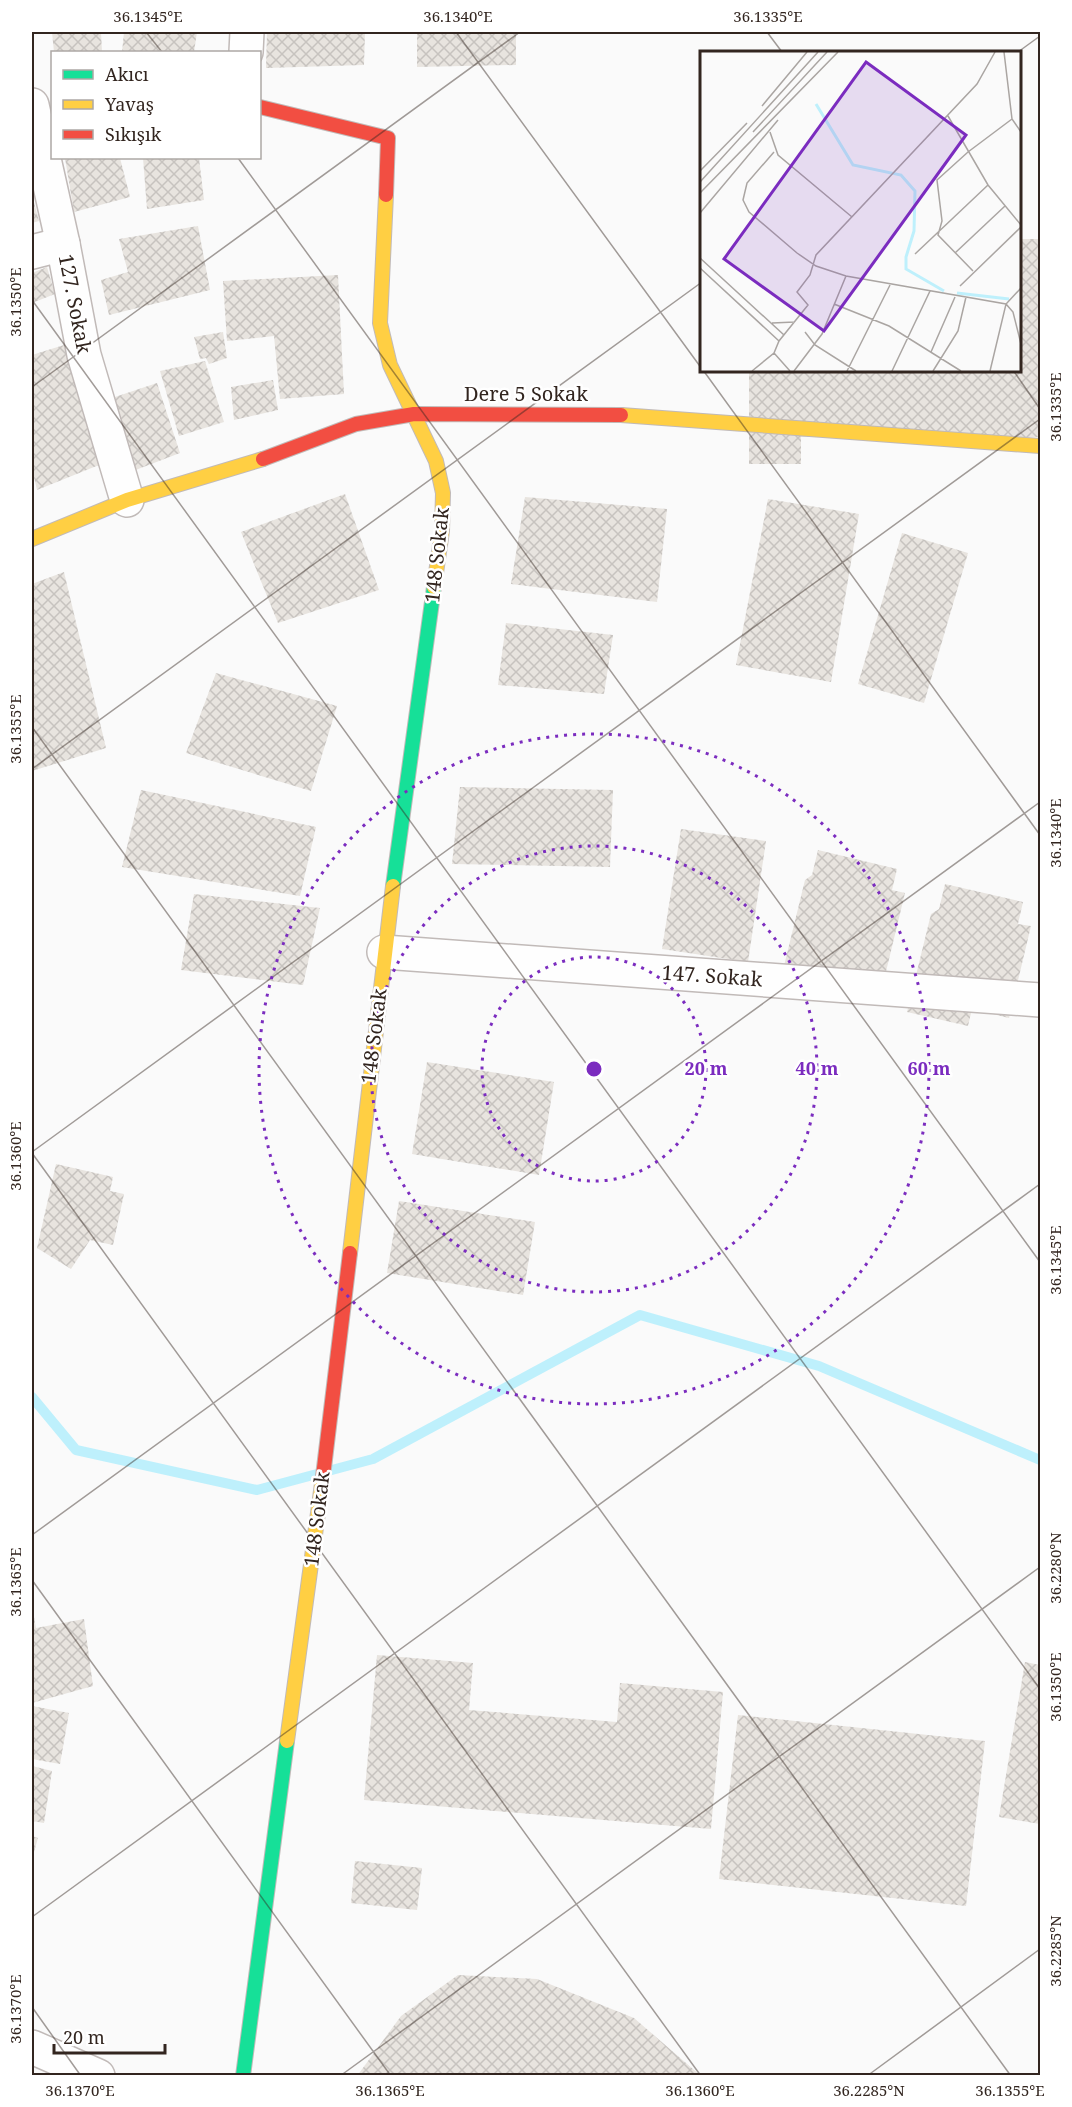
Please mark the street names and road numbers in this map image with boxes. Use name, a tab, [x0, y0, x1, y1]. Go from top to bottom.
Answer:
street label: 127. Sokak	[53, 252, 98, 356]
street label: Dere 5 Sokak	[464, 380, 588, 407]
street label: 148 Sokak	[418, 506, 455, 604]
street label: 147. Sokak	[661, 959, 764, 993]
street label: 148 Sokak	[354, 986, 393, 1085]
street label: 148 Sokak	[297, 1469, 336, 1568]

